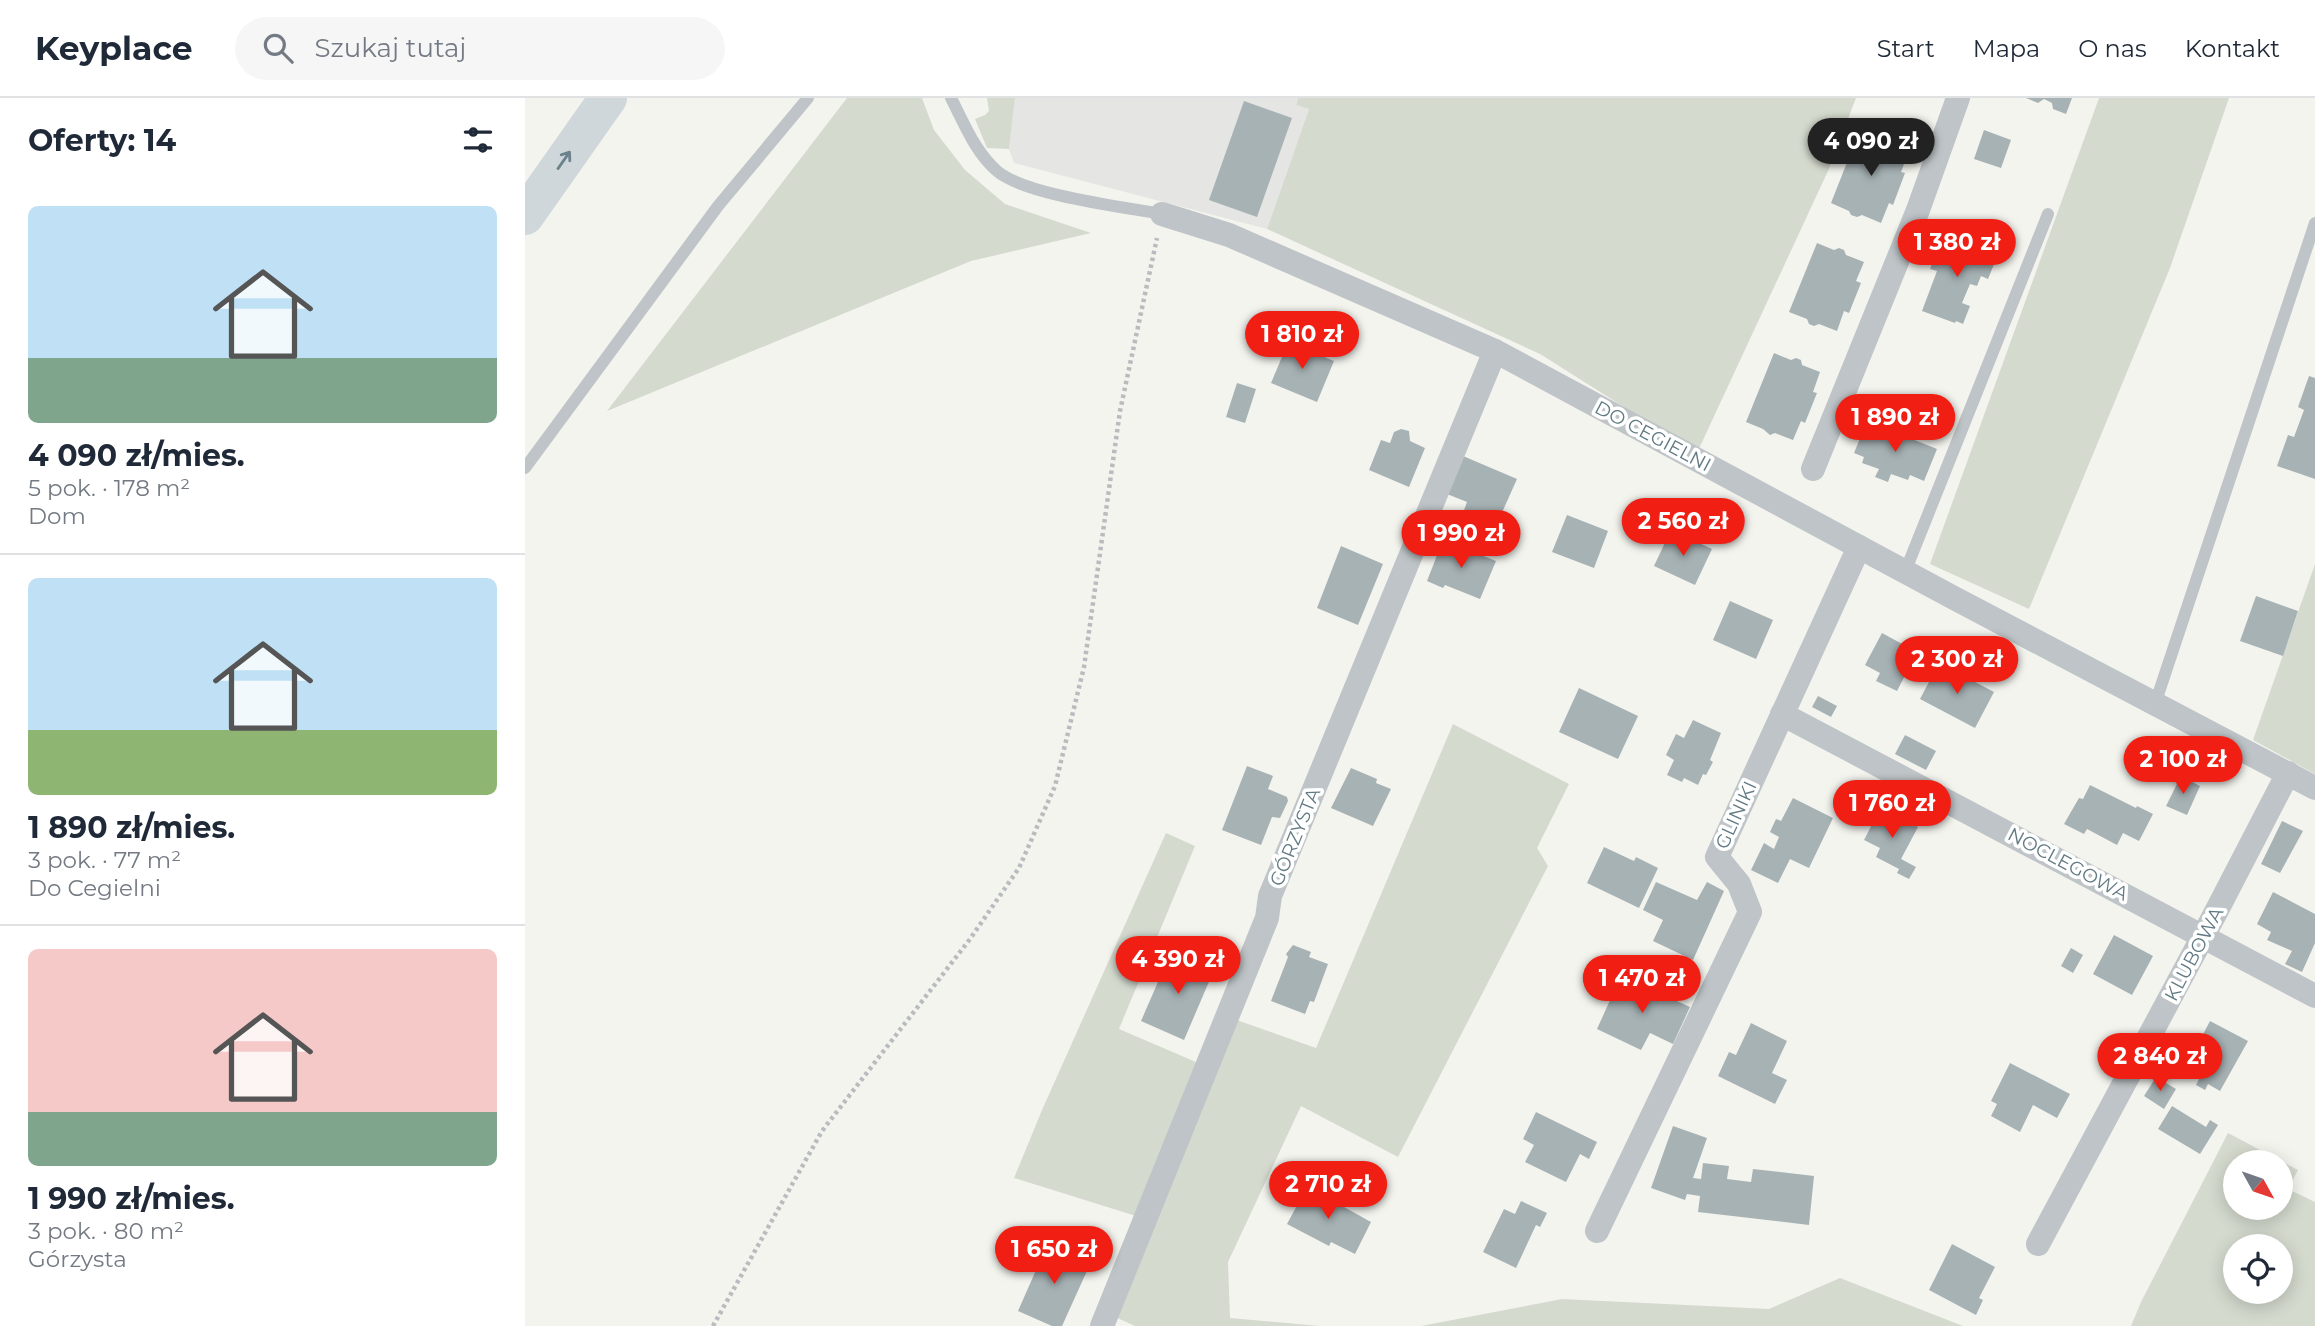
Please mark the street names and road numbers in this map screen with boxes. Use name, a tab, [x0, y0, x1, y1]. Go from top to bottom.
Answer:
street label: DO CEGIELNI	[1591, 396, 1715, 476]
street label: GLINIKI	[1710, 777, 1762, 853]
street label: GÓRZYSTA	[1265, 784, 1325, 889]
street label: NOCLEGOWA	[2004, 823, 2132, 906]
street label: KLUBOWA	[2160, 903, 2229, 1005]

